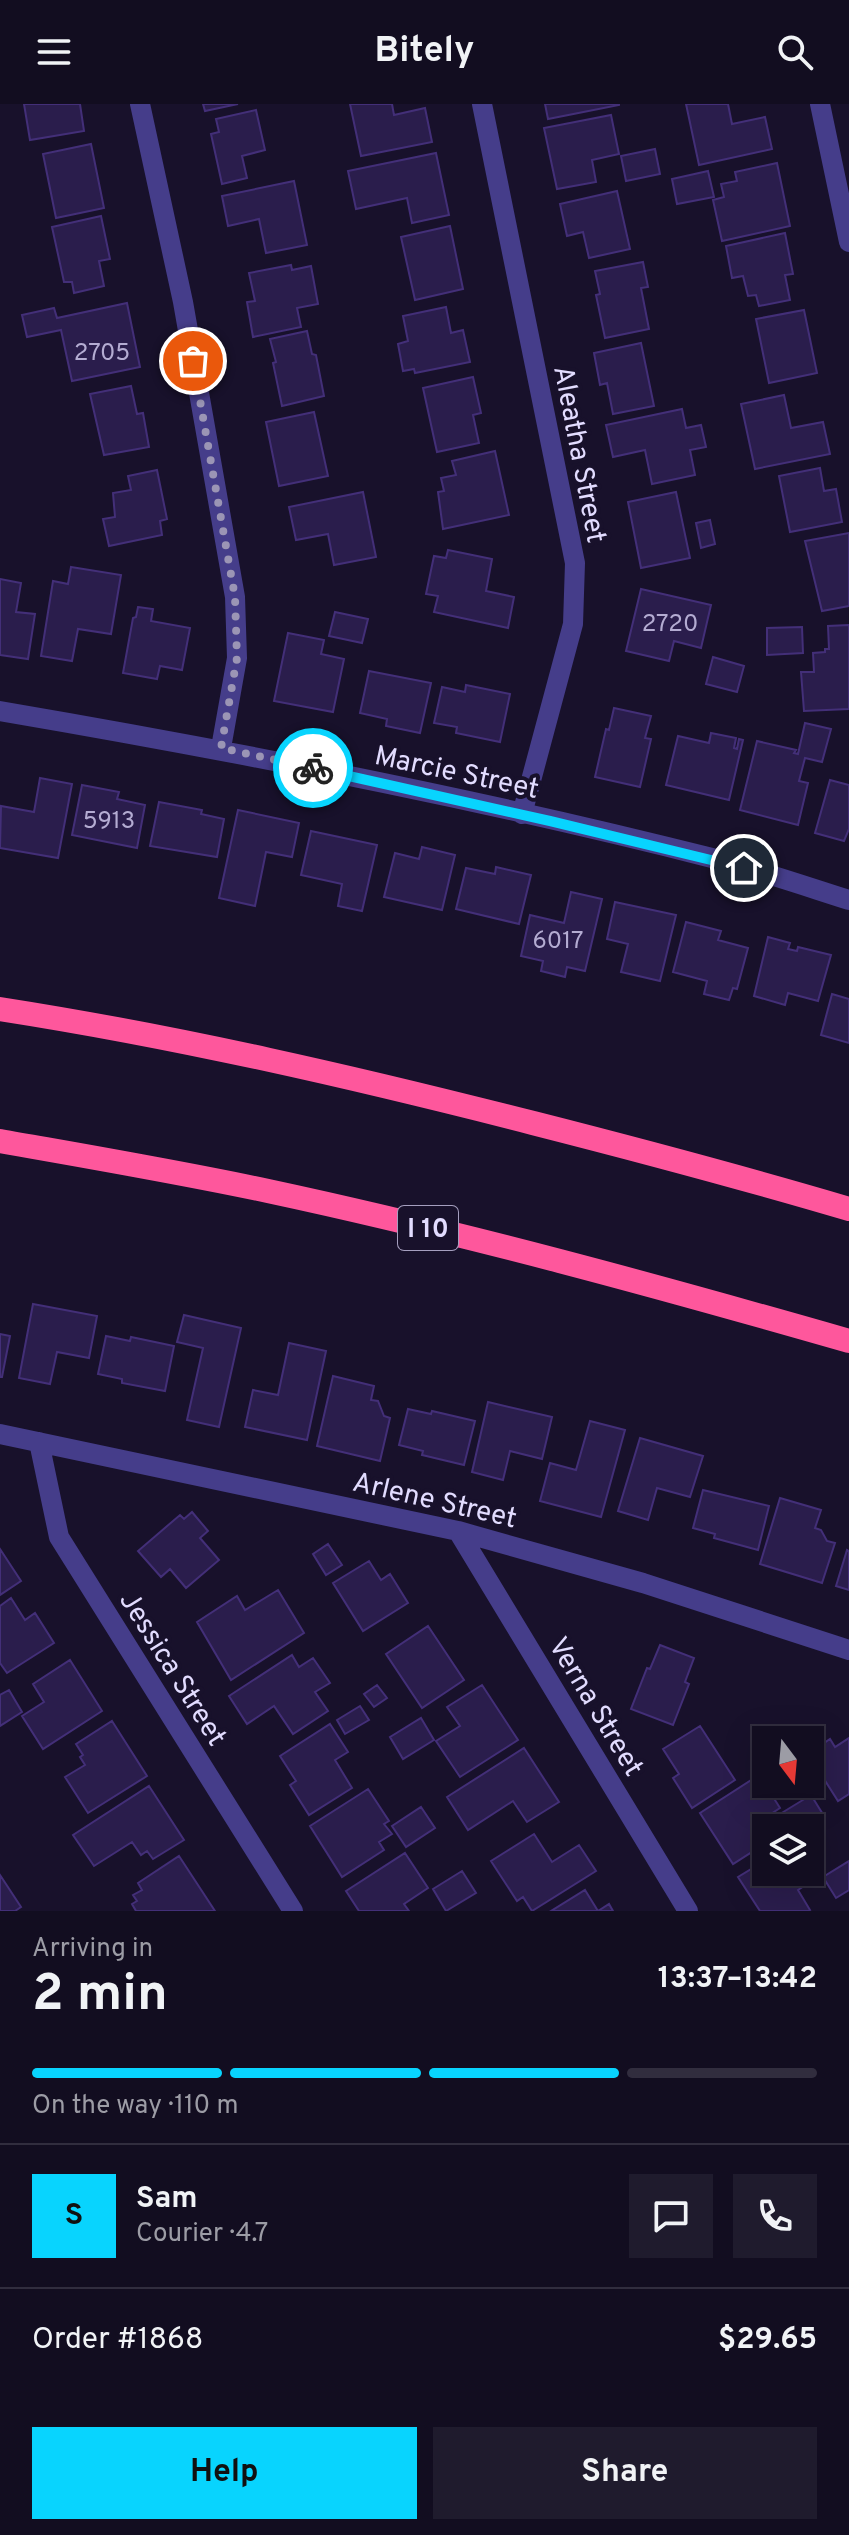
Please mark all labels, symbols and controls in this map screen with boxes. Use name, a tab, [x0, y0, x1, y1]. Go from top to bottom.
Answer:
text: Bitely	[375, 29, 474, 75]
icon: menu	[32, 30, 76, 74]
icon: search	[773, 30, 817, 74]
pin	[159, 327, 227, 395]
house number: 2705	[74, 339, 130, 369]
icon: bag	[171, 339, 215, 383]
street label: Aleatha Street	[543, 363, 613, 546]
house number: 2720	[642, 610, 698, 640]
courier	[273, 728, 353, 808]
street label: Marcie Street	[371, 739, 542, 809]
icon: bike	[291, 746, 335, 790]
house number: 5913	[83, 807, 135, 837]
pin	[710, 834, 778, 902]
icon: home	[722, 846, 766, 890]
house number: 6017	[532, 927, 584, 957]
road number: I 10	[398, 1206, 458, 1250]
street label: Arlene Street	[349, 1466, 520, 1538]
street label: Jessica Street	[110, 1586, 233, 1754]
street label: Verna Street	[539, 1631, 650, 1784]
north arrow	[752, 1726, 824, 1798]
map controls	[752, 1726, 824, 1886]
button: layers	[752, 1814, 824, 1886]
text: Arriving in	[32, 1933, 153, 1966]
text: 13:37–13:42	[658, 1961, 817, 1998]
text: 2 min	[32, 1963, 168, 2029]
text: On the way · 110 m	[32, 2090, 238, 2123]
button: chat	[629, 2174, 713, 2258]
button: phone	[733, 2174, 817, 2258]
text: Sam	[136, 2181, 198, 2218]
text: S	[65, 2198, 83, 2235]
text: Courier · 4.7	[136, 2218, 268, 2251]
text: Order #1868	[32, 2322, 203, 2359]
text: $29.65	[718, 2322, 817, 2359]
button: Help	[32, 2427, 417, 2519]
button: Share	[433, 2427, 817, 2519]

